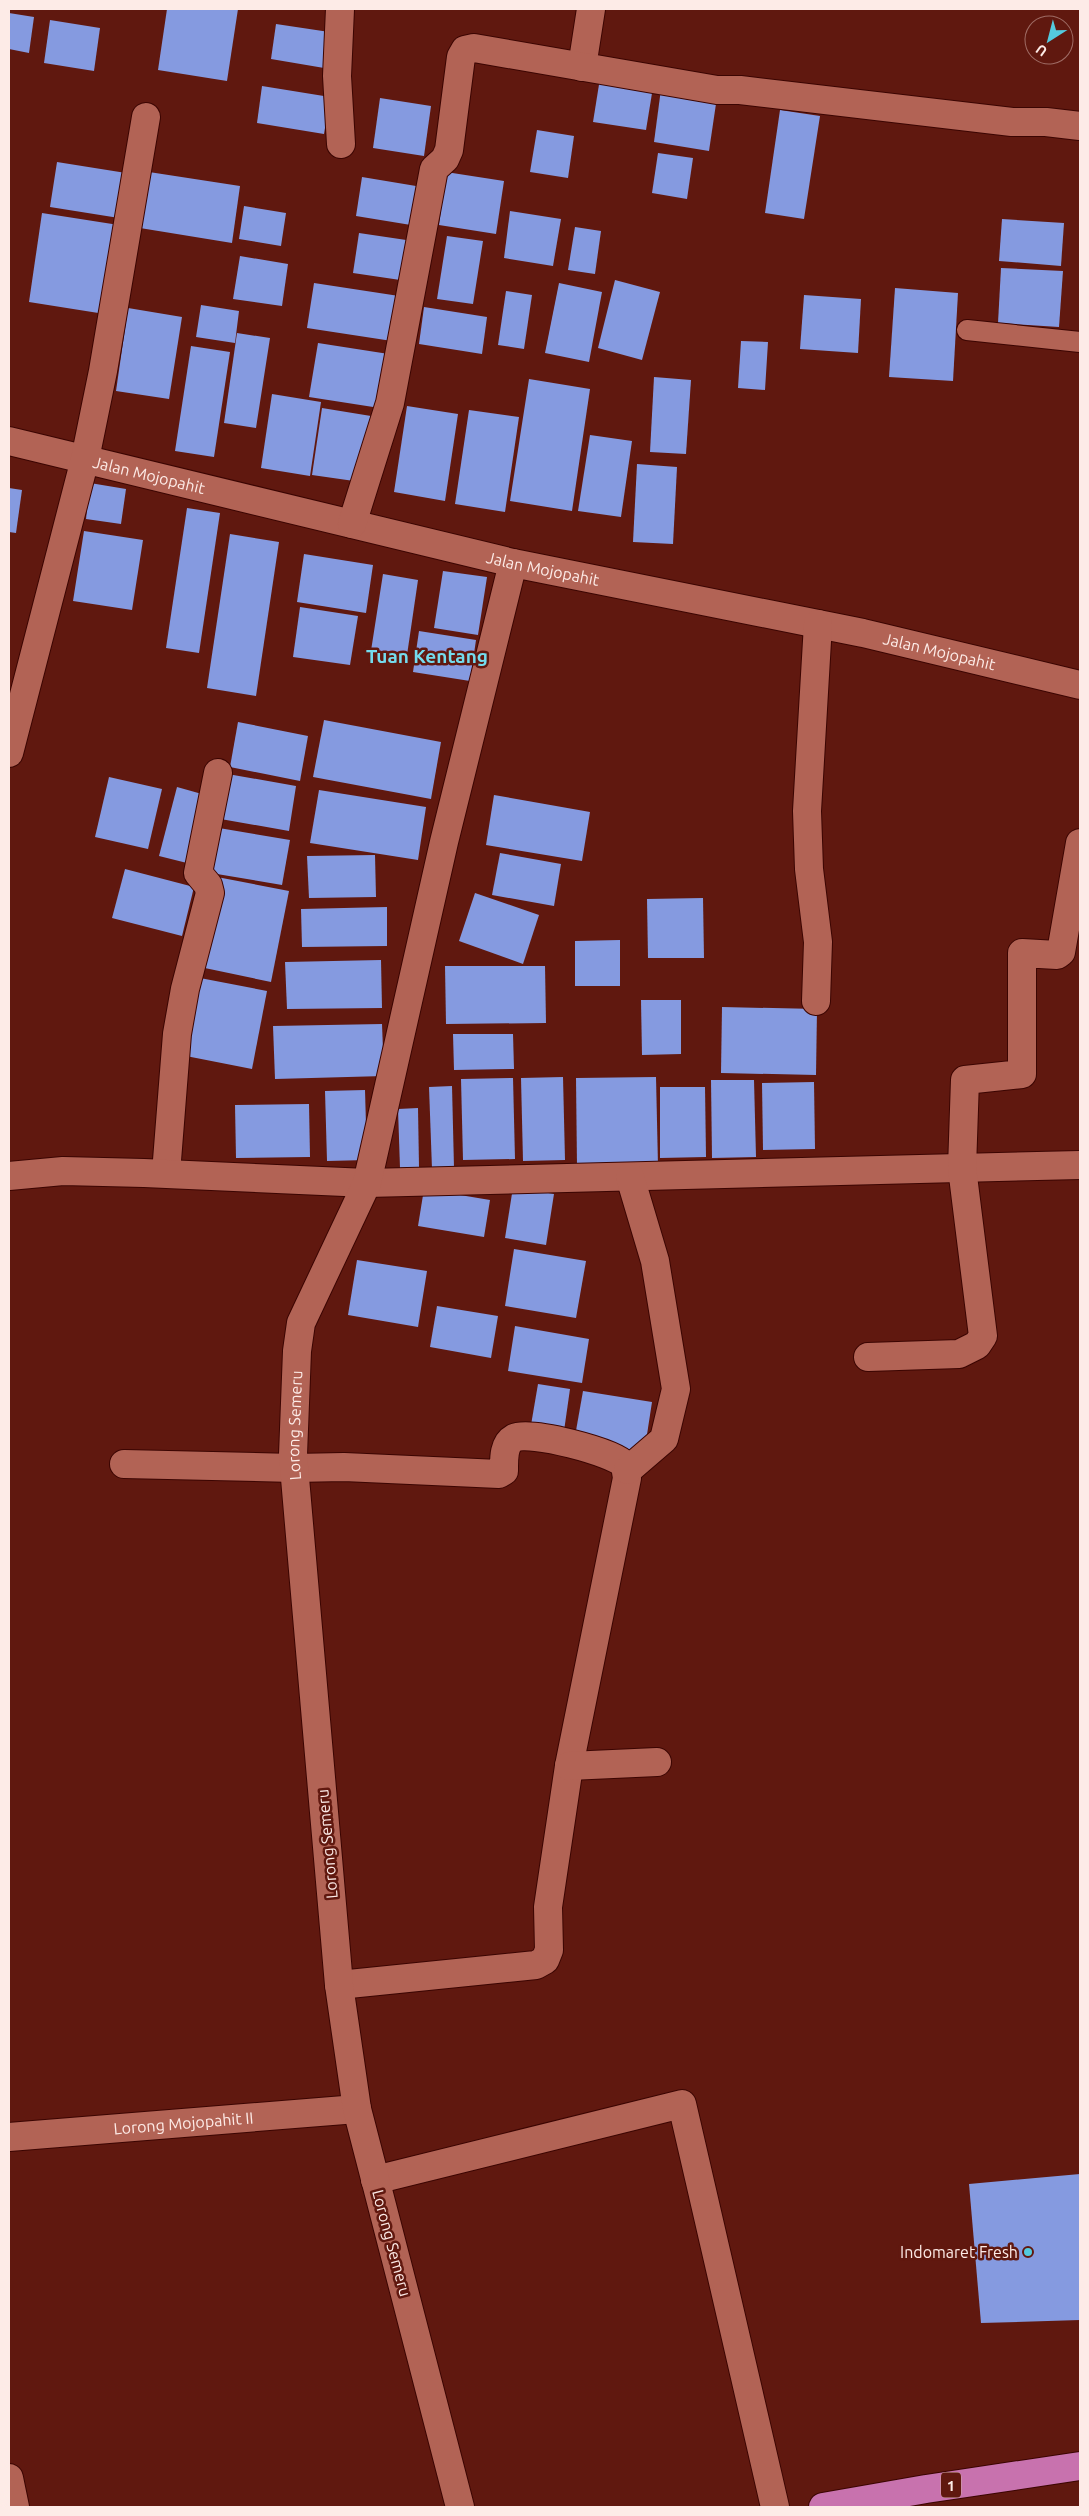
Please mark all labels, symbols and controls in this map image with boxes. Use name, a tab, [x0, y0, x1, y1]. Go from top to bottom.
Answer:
north arrow	[1024, 15, 1074, 65]
text: U	[1033, 41, 1050, 60]
street label: Jalan Mojopahit	[91, 453, 208, 497]
street label: Jalan Mojopahit	[485, 548, 602, 589]
street label: Jalan Mojopahit	[881, 629, 998, 674]
district label: Tuan Kentang	[366, 645, 488, 667]
street label: Lorong Semeru	[284, 1370, 305, 1481]
street label: Lorong Semeru	[313, 1788, 341, 1900]
street label: Lorong Mojopahit II	[113, 2108, 254, 2138]
street label: Lorong Semeru	[369, 2188, 415, 2298]
place label: Indomaret Fresh	[900, 2243, 1018, 2261]
marker: Indomaret Fresh	[1022, 2246, 1034, 2258]
road number: 1	[941, 2472, 961, 2498]

